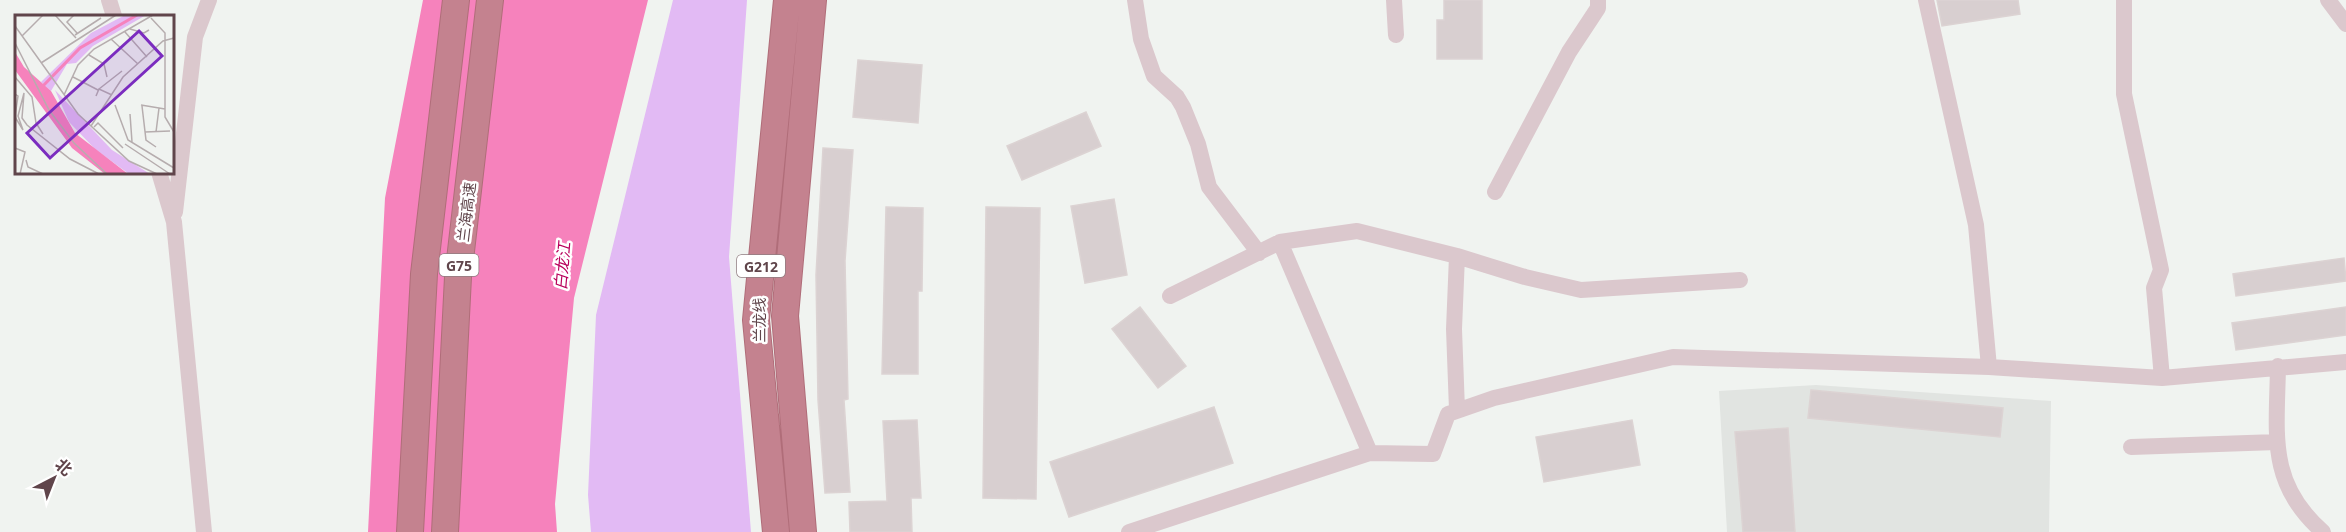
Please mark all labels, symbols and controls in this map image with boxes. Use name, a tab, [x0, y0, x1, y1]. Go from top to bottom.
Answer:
inset map	[15, 15, 174, 174]
street label: 兰海高速	[452, 181, 480, 243]
water label: 白龙江	[549, 239, 575, 291]
road number: G75	[440, 254, 478, 276]
road number: G212	[737, 255, 785, 277]
street label: 兰龙线	[749, 297, 769, 343]
north arrow	[24, 448, 84, 508]
text: 北	[51, 453, 77, 480]

